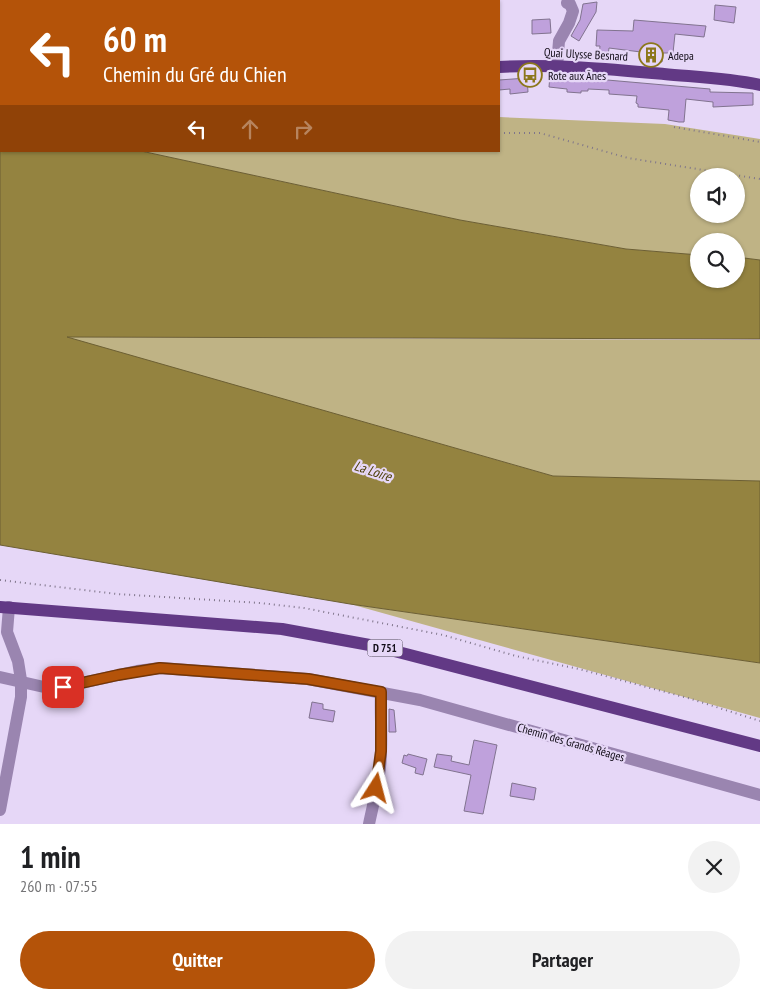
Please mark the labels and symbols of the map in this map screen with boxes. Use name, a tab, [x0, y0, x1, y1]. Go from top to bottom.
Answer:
building icon: Adepa	[638, 42, 664, 68]
street label: Quai Ulysse Besnard	[544, 44, 628, 64]
place label: Adepa	[668, 48, 694, 63]
bus stop icon: Rote aux Ânes	[517, 62, 543, 88]
place label: Rote aux Ânes	[548, 68, 606, 83]
water label: La Loire	[352, 457, 395, 486]
road number: D 751	[368, 640, 402, 656]
pin	[42, 666, 84, 708]
street label: Chemin des Grands Réages	[516, 719, 626, 765]
position arrow	[349, 761, 401, 813]

